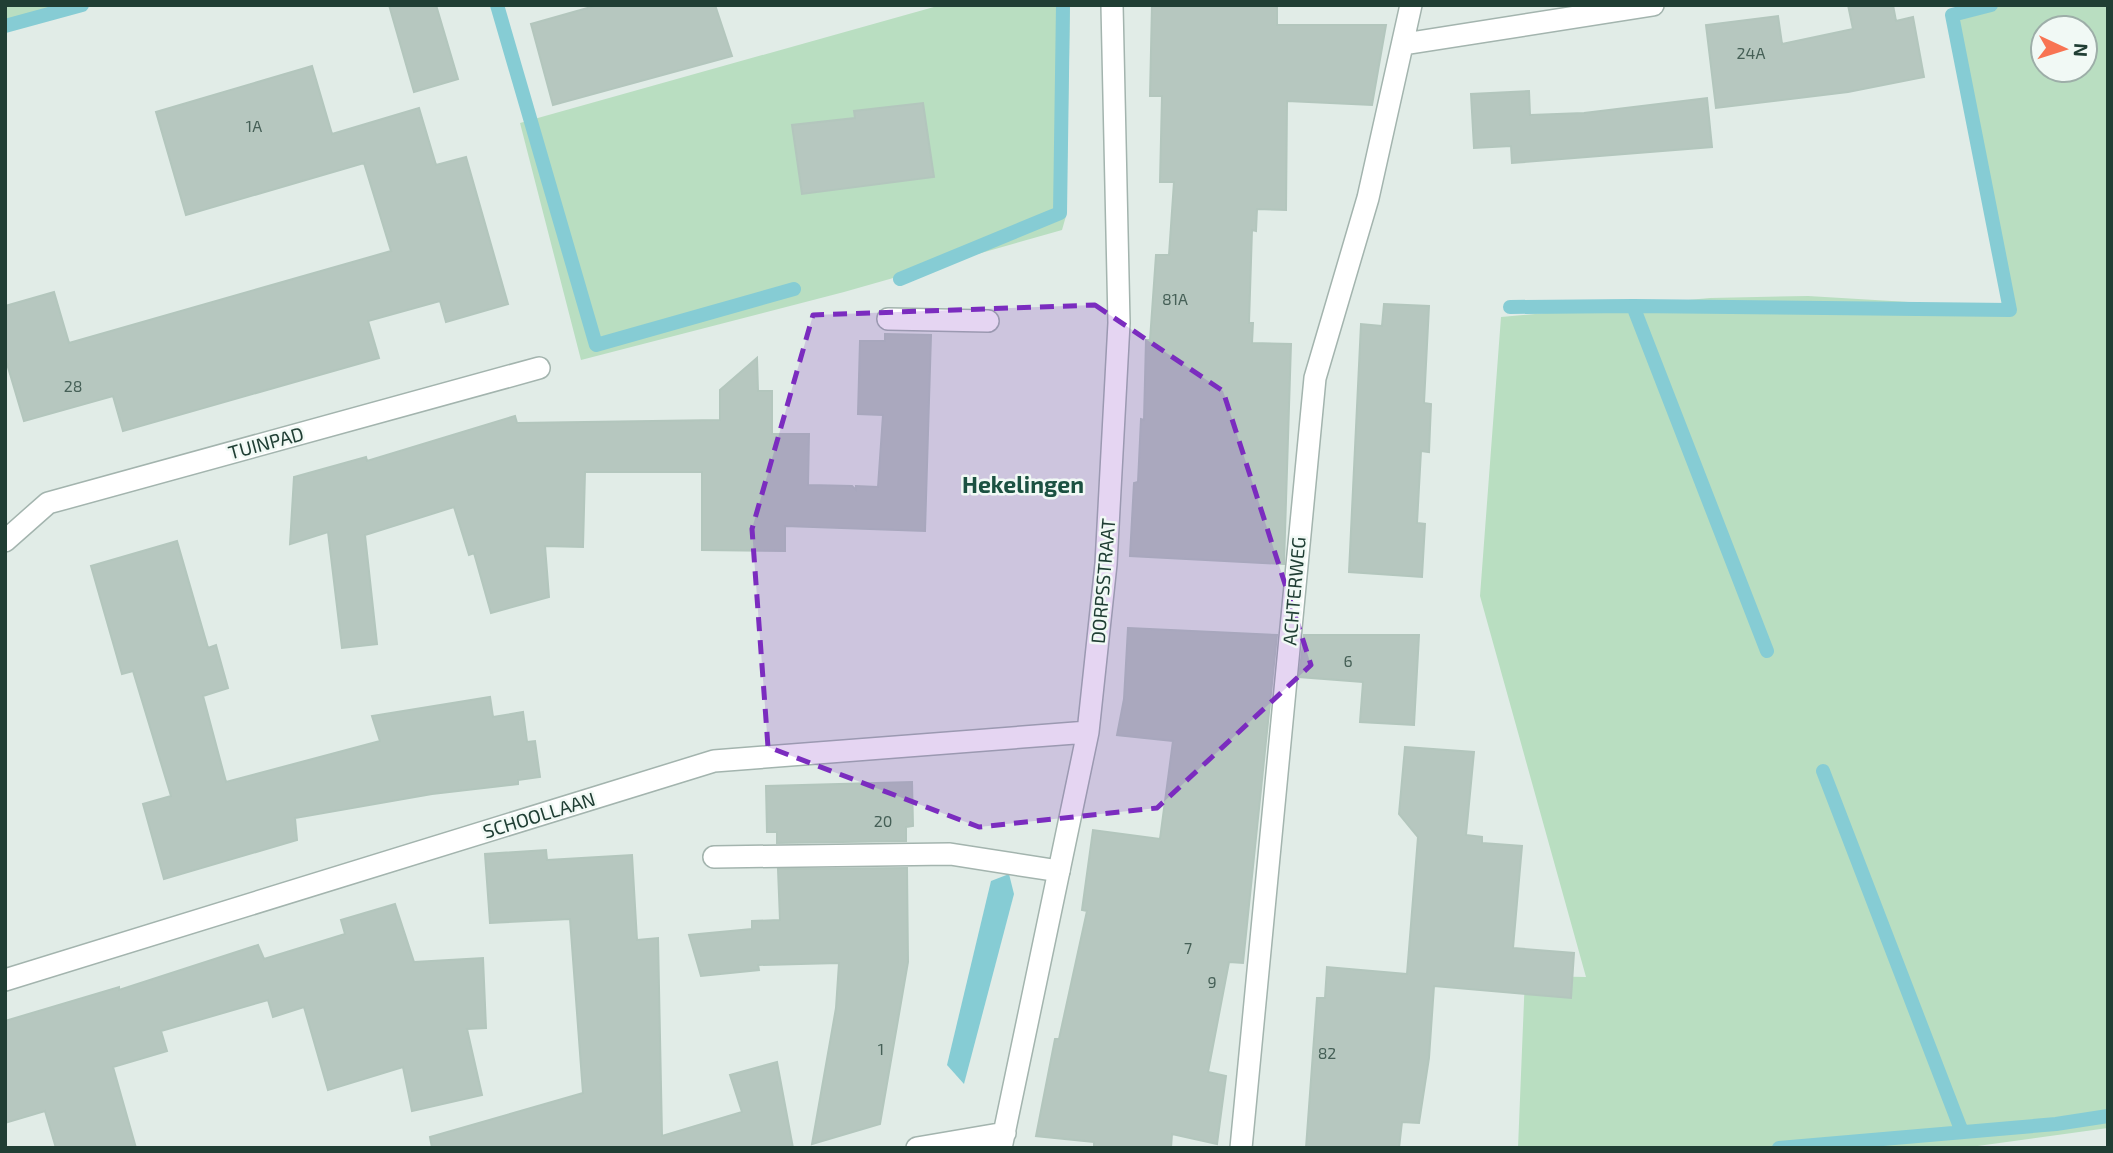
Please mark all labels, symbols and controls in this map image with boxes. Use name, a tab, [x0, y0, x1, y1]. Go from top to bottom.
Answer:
north arrow	[2029, 14, 2099, 84]
house number: 24A	[1737, 43, 1765, 62]
text: N	[2070, 43, 2093, 58]
house number: 1A	[246, 116, 262, 135]
house number: 81A	[1162, 289, 1188, 308]
house number: 28	[64, 376, 82, 395]
street label: TUINPAD	[226, 421, 306, 464]
district label: Hekelingen	[962, 470, 1084, 498]
street label: DORPSSTRAAT	[1086, 517, 1119, 645]
street label: ACHTERWEG	[1277, 536, 1310, 646]
house number: 6	[1343, 651, 1353, 670]
street label: SCHOOLLAAN	[480, 787, 598, 842]
house number: 20	[874, 811, 892, 830]
house number: 7	[1184, 938, 1192, 957]
house number: 9	[1207, 972, 1217, 991]
house number: 1	[878, 1039, 884, 1058]
house number: 82	[1318, 1043, 1336, 1062]

